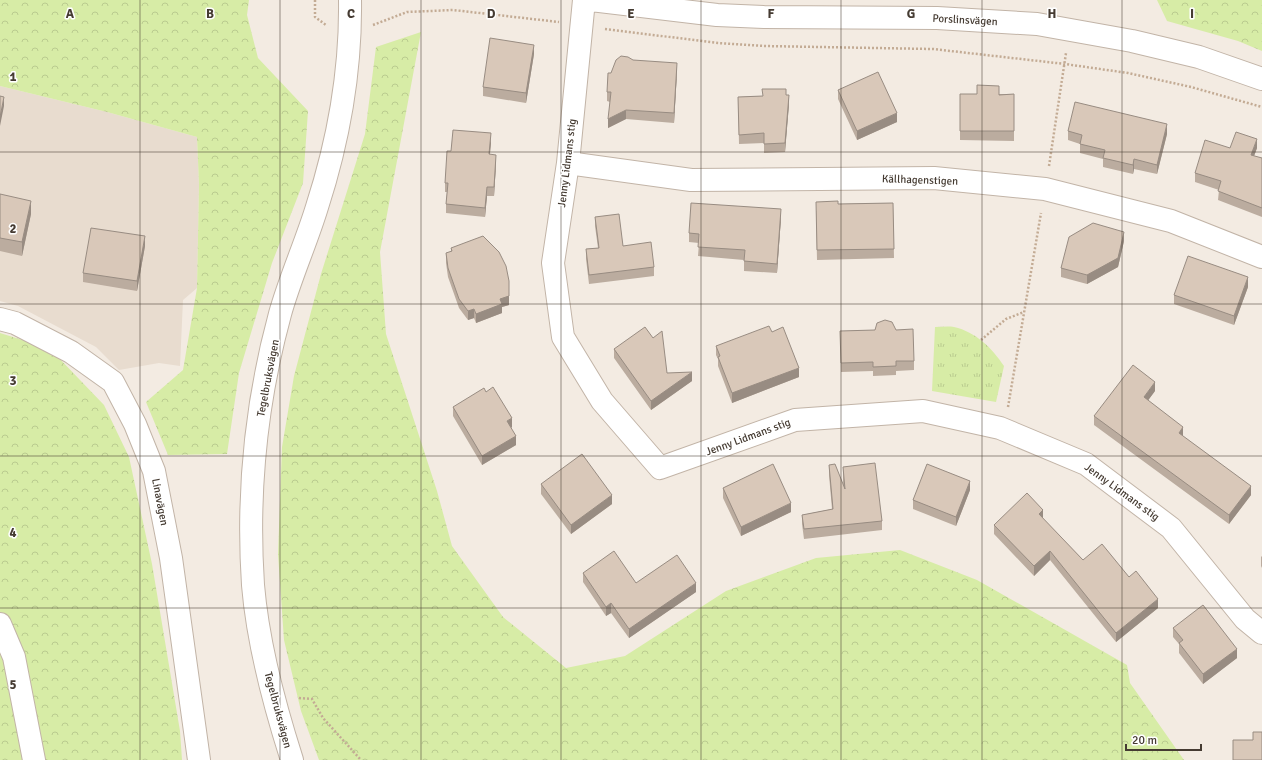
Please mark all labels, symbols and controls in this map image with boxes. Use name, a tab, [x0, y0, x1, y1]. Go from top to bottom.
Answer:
text: A	[66, 6, 75, 22]
text: B	[206, 6, 214, 22]
text: C	[347, 6, 355, 22]
text: D	[487, 6, 496, 22]
text: E	[627, 6, 635, 22]
text: F	[768, 6, 775, 22]
text: G	[907, 6, 915, 22]
text: H	[1048, 6, 1056, 22]
text: I	[1190, 6, 1194, 22]
street label: Porslinsvägen	[932, 12, 998, 28]
text: 1	[9, 69, 17, 85]
street label: Jenny Lidmans stig	[555, 118, 579, 208]
street label: Källhagenstigen	[882, 172, 958, 188]
text: 2	[9, 221, 17, 237]
street label: Tegelbruksvägen	[254, 338, 282, 418]
text: 3	[9, 373, 17, 389]
street label: Jenny Lidmans stig	[704, 416, 792, 458]
street label: Jenny Lidmans stig	[1082, 460, 1162, 524]
street label: Linavägen	[149, 477, 171, 527]
text: 4	[9, 525, 17, 541]
street label: Tegelbruksvägen	[262, 670, 294, 750]
text: 5	[9, 677, 17, 693]
scale bar	[1126, 726, 1201, 752]
text: 20 m	[1132, 733, 1157, 748]

